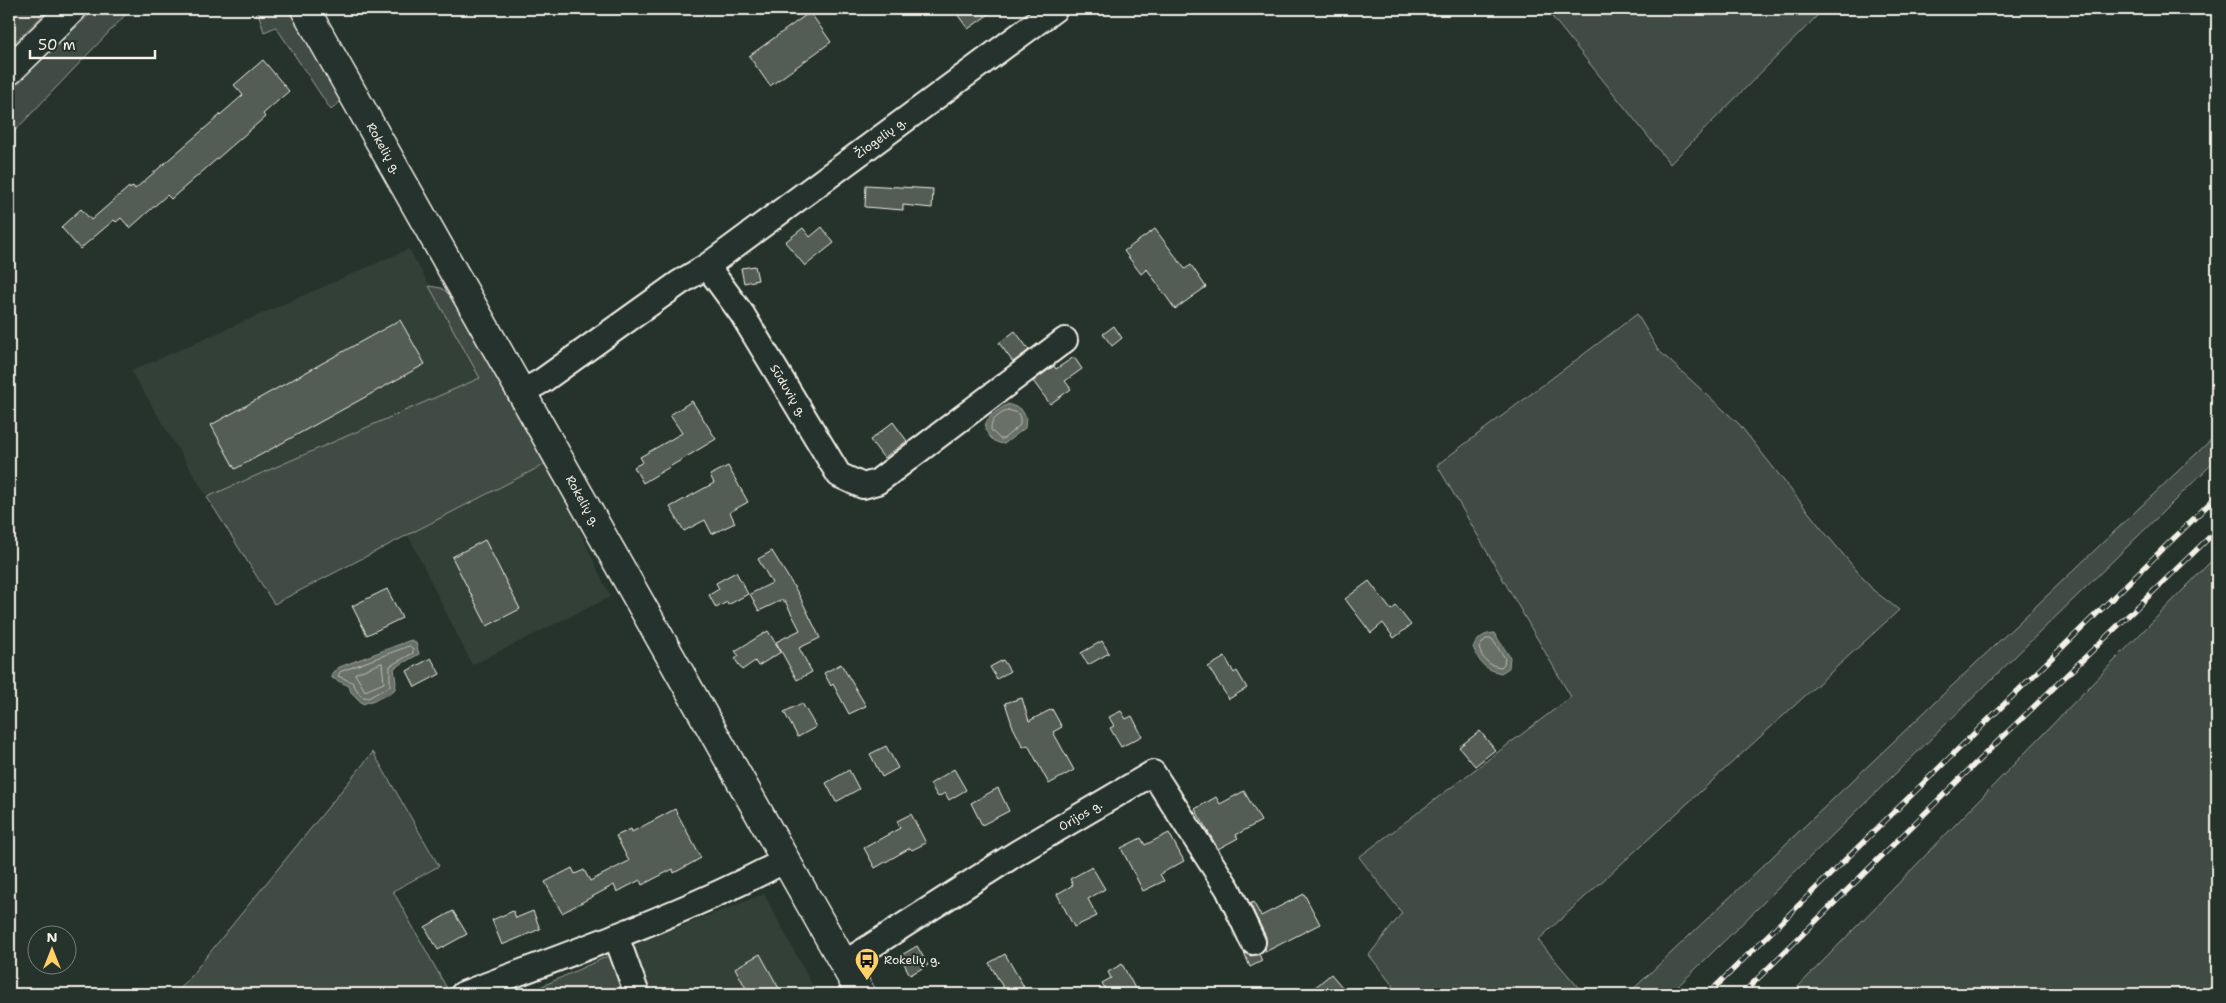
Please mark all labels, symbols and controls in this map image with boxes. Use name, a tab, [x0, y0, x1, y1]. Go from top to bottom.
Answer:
scale bar	[30, 28, 155, 60]
text: 50 m	[38, 35, 76, 55]
street label: Žiogelių g.	[852, 114, 909, 162]
street label: Rokelių g.	[363, 120, 404, 177]
street label: Sūduvių g.	[766, 361, 810, 420]
street label: Rokelių g.	[562, 473, 604, 530]
street label: Orijos g.	[1056, 797, 1105, 835]
north arrow	[28, 926, 78, 976]
text: N	[46, 928, 58, 946]
bus stop icon: Rokelių g.	[854, 947, 880, 981]
place label: Rokelių g.	[884, 952, 940, 968]

